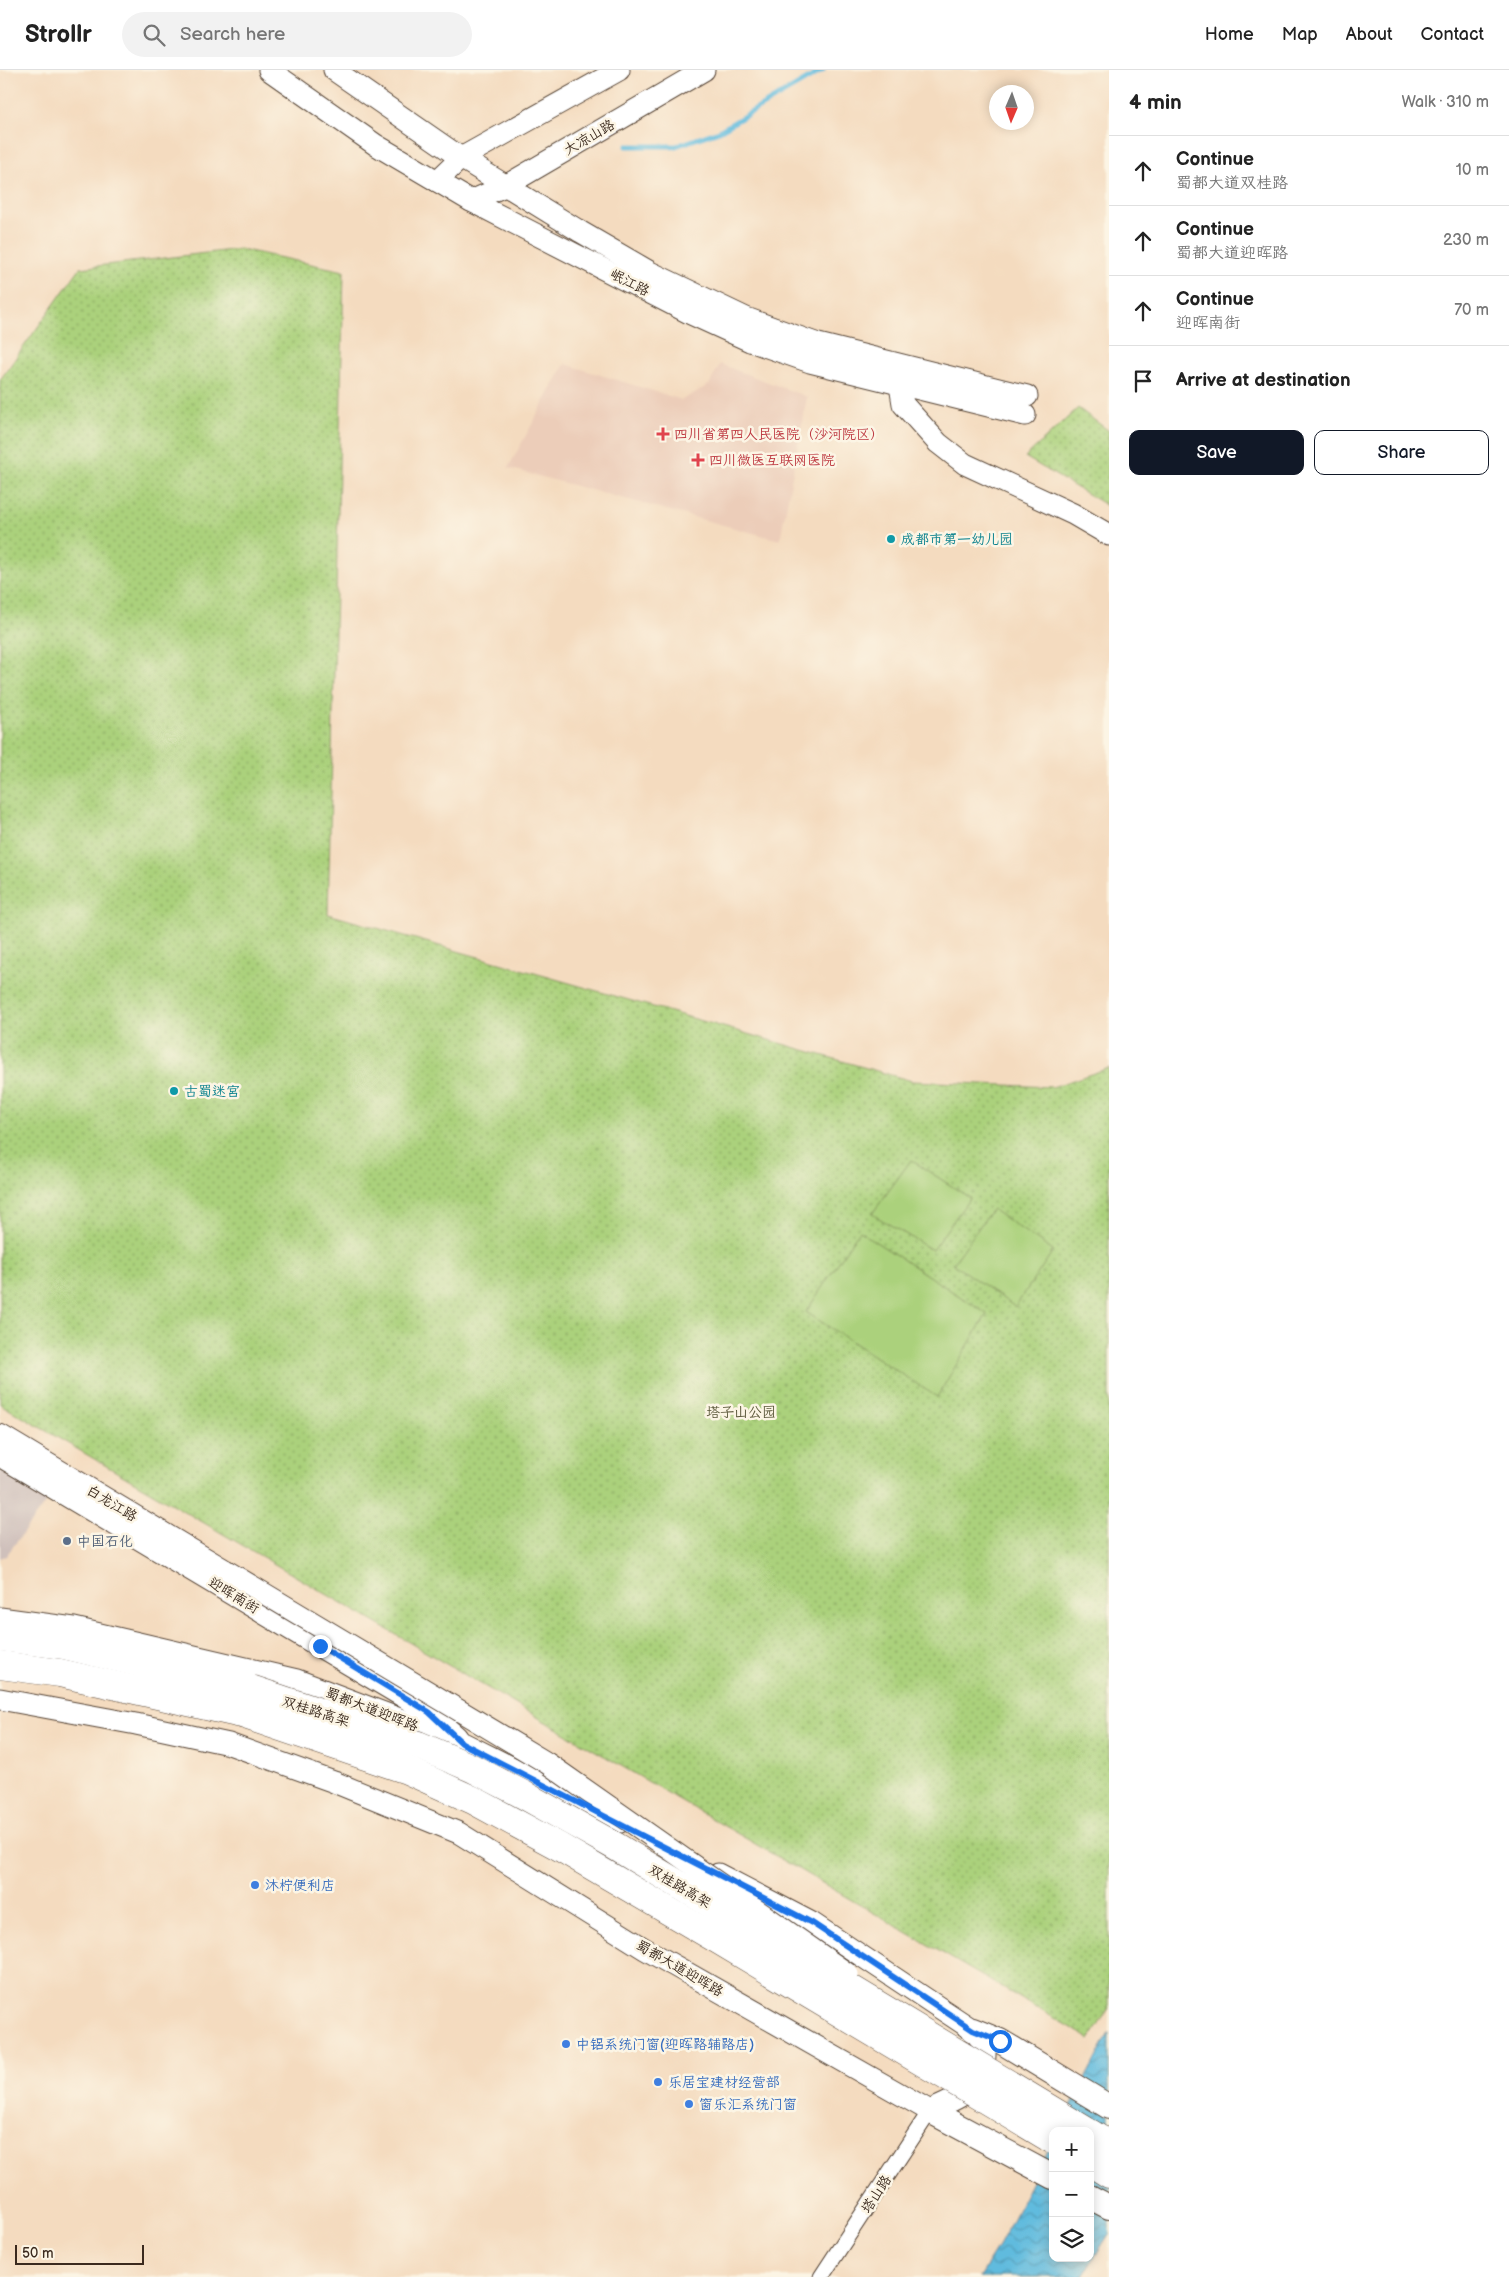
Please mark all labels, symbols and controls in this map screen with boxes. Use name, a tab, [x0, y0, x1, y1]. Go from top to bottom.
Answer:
search box	[122, 12, 472, 57]
text: Strollr	[25, 20, 92, 49]
icon: search	[140, 21, 168, 49]
text: Search here	[180, 23, 285, 46]
text: Home	[1205, 24, 1254, 45]
text: Map	[1282, 24, 1318, 45]
text: About	[1346, 24, 1393, 45]
text: Contact	[1421, 24, 1484, 45]
north arrow	[989, 85, 1034, 130]
text: 4 min	[1129, 90, 1182, 115]
text: Walk · 310 m	[1401, 93, 1489, 112]
street label: 大凉山路	[561, 116, 618, 159]
text: Continue	[1176, 148, 1254, 171]
icon: ahead	[1129, 157, 1157, 185]
text: 10 m	[1456, 161, 1489, 180]
text: 蜀都大道双桂路	[1176, 174, 1288, 193]
text: Continue	[1176, 218, 1254, 241]
icon: ahead	[1129, 227, 1157, 255]
text: 230 m	[1443, 231, 1489, 250]
text: 蜀都大道迎晖路	[1176, 244, 1288, 263]
street label: 岷江路	[607, 265, 652, 300]
text: Continue	[1176, 288, 1254, 311]
icon: ahead	[1129, 297, 1157, 325]
text: 70 m	[1454, 301, 1489, 320]
text: 迎晖南街	[1176, 314, 1240, 333]
icon: arrive	[1129, 367, 1157, 395]
text: Arrive at destination	[1176, 369, 1351, 392]
place label: 四川省第四人民医院（沙河院区）	[674, 426, 884, 443]
marker: 四川省第四人民医院（沙河院区）	[656, 427, 670, 441]
button: Save	[1129, 430, 1304, 475]
button: Share	[1314, 430, 1489, 475]
place label: 四川微医互联网医院	[709, 452, 835, 469]
marker: 四川微医互联网医院	[691, 453, 705, 467]
place label: 成都市第一幼儿园	[901, 531, 1013, 548]
marker: 成都市第一幼儿园	[885, 533, 897, 545]
place label: 古蜀迷宫	[184, 1083, 240, 1100]
marker: 古蜀迷宫	[168, 1085, 180, 1097]
park label: 塔子山公园	[706, 1404, 776, 1421]
street label: 白龙江路	[83, 1482, 140, 1525]
place label: 中国石化	[77, 1533, 133, 1550]
marker: 中国石化	[61, 1535, 73, 1547]
street label: 迎晖南街	[205, 1574, 262, 1617]
route end	[309, 1635, 332, 1658]
street label: 蜀都大道迎晖路	[323, 1684, 421, 1735]
street label: 双桂路高架	[280, 1693, 352, 1730]
street label: 双桂路高架	[645, 1861, 714, 1912]
place label: 沐柠便利店	[265, 1877, 335, 1894]
marker: 沐柠便利店	[249, 1879, 261, 1891]
street label: 蜀都大道迎晖路	[633, 1937, 726, 2000]
route start	[989, 2030, 1012, 2053]
place label: 中铝系统门窗(迎晖路辅路店)	[576, 2036, 754, 2053]
marker: 中铝系统门窗(迎晖路辅路店)	[560, 2038, 572, 2050]
place label: 乐居宝建材经营部	[668, 2074, 780, 2091]
marker: 乐居宝建材经营部	[652, 2076, 664, 2088]
place label: 窗乐汇系统门窗	[699, 2096, 797, 2113]
marker: 窗乐汇系统门窗	[683, 2098, 695, 2110]
map controls	[1049, 2127, 1094, 2262]
button: +	[1049, 2127, 1094, 2172]
street label: 塔山路	[858, 2172, 895, 2217]
button: −	[1049, 2172, 1094, 2217]
button: layers	[1049, 2217, 1094, 2262]
scale bar	[15, 2242, 144, 2265]
text: 50 m	[22, 2245, 54, 2262]

